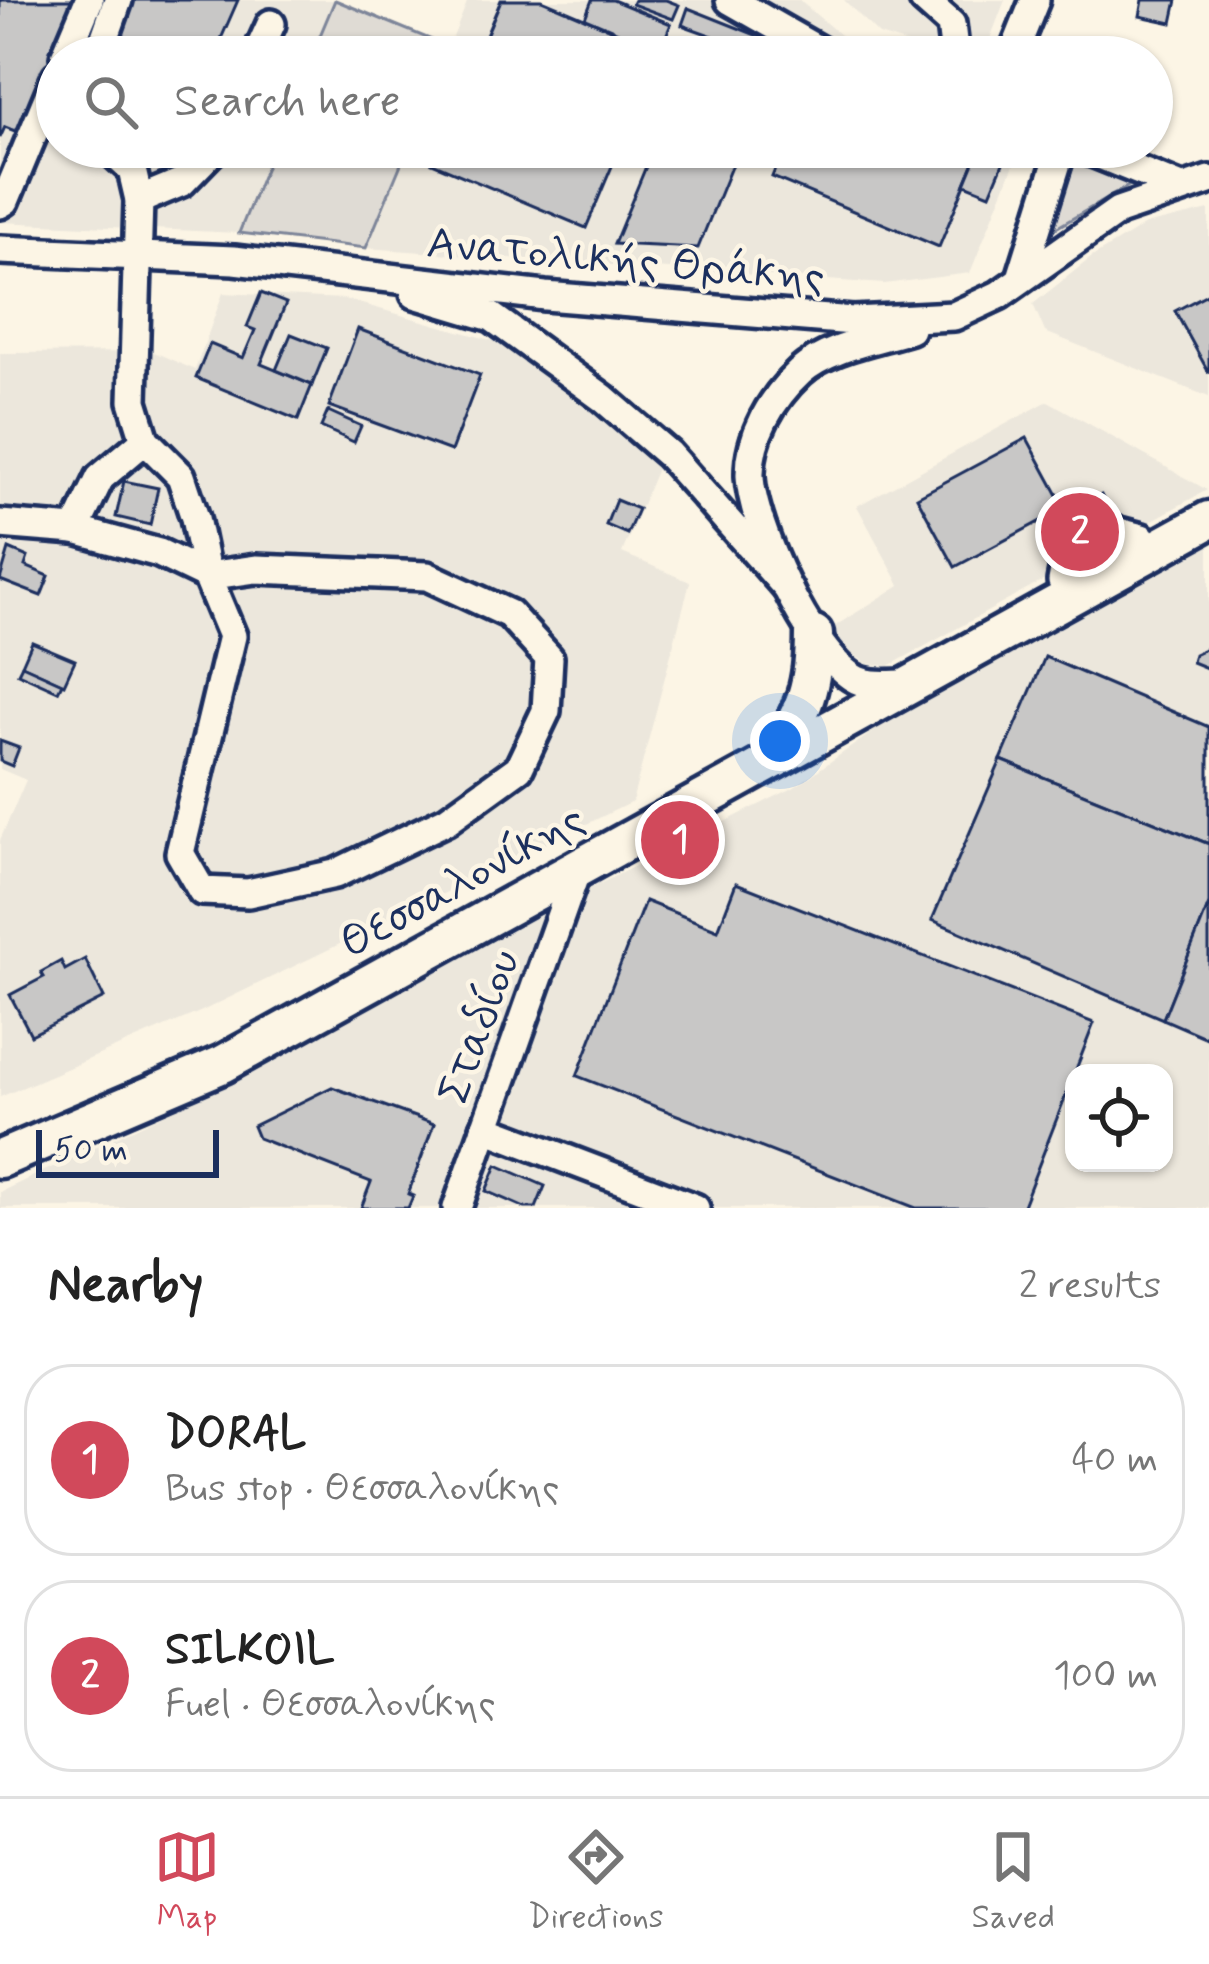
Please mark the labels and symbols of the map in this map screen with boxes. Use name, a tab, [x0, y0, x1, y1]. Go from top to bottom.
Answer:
street label: Ανατολικής Θράκης	[424, 215, 827, 308]
pin: 2	[1041, 487, 1119, 577]
your location	[750, 711, 810, 771]
street label: Θεσσαλονίκης	[330, 790, 596, 974]
pin: 1	[641, 795, 719, 885]
street label: Σταδίου	[425, 942, 535, 1112]
scale bar	[36, 1124, 219, 1177]

